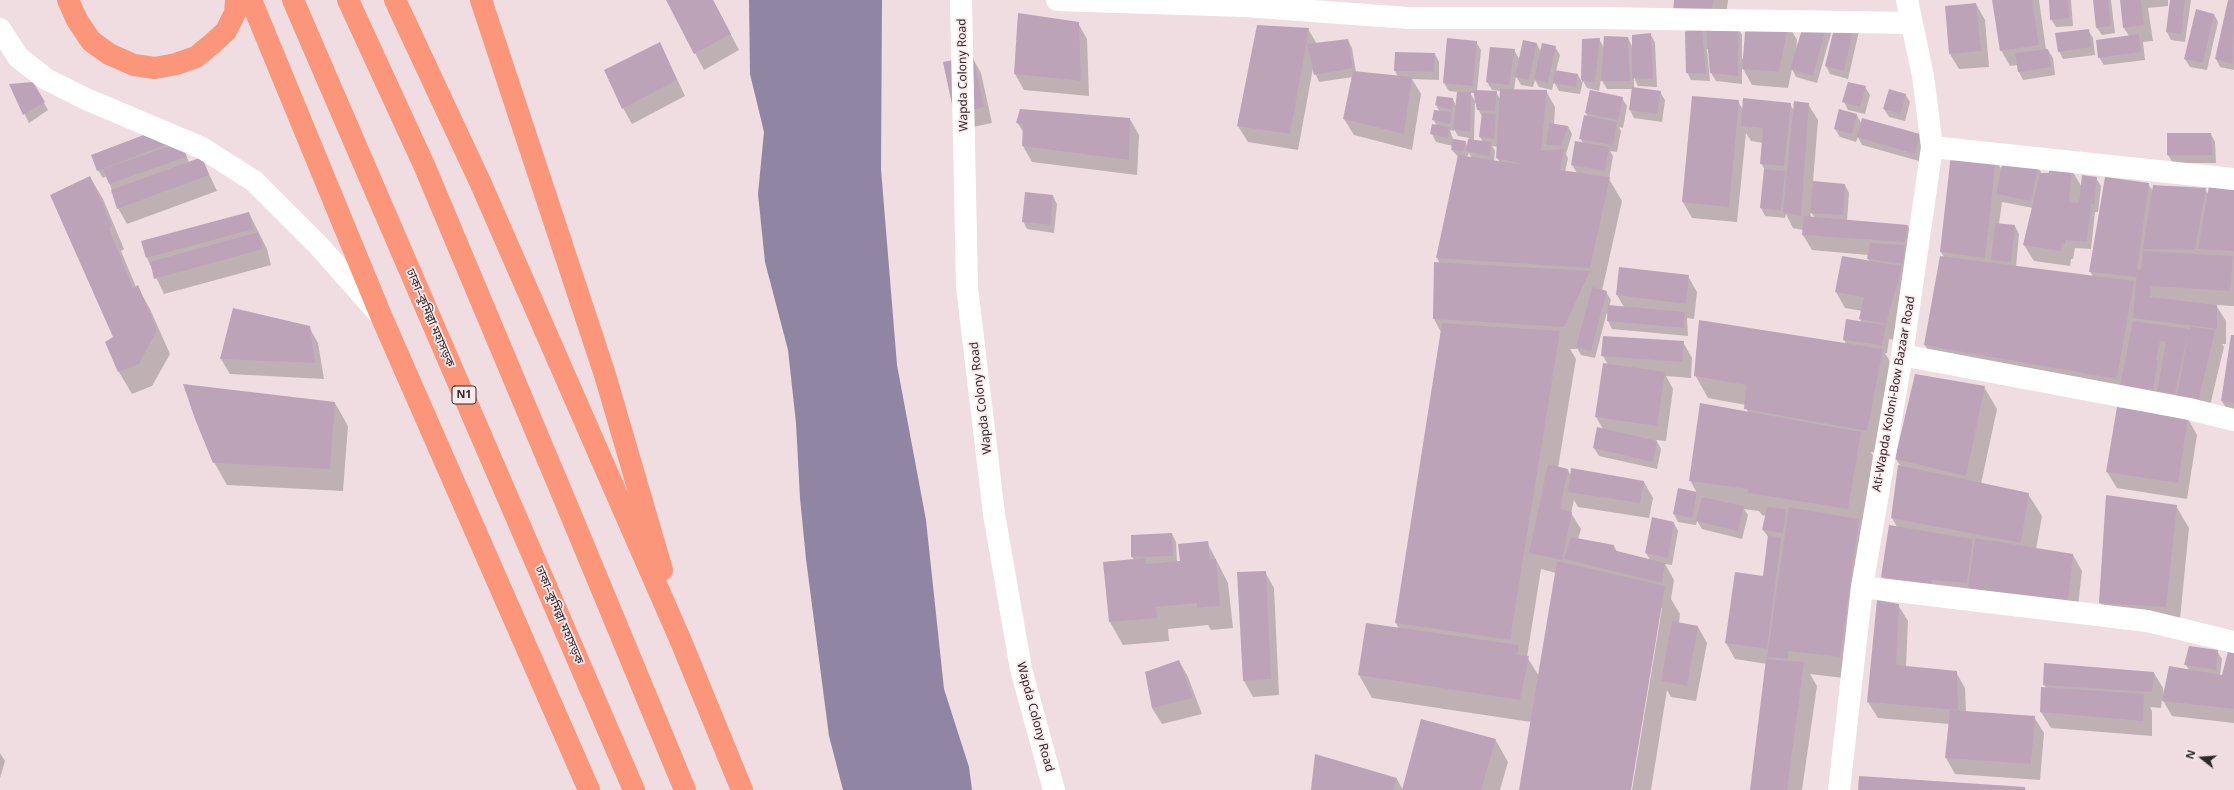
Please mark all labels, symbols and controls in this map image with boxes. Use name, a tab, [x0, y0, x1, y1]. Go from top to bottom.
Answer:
street label: Wapda Colony Road	[955, 18, 971, 132]
street label: ঢাকা–কুমিল্লা মহাসড়ক	[403, 266, 457, 370]
street label: Ati-Wapda Koloni-Bow Bazaar Road	[1870, 295, 1918, 493]
street label: Wapda Colony Road	[967, 341, 995, 455]
road number: N1	[452, 386, 476, 404]
street label: ঢাকা–কুমিল্লা মহাসড়ক	[532, 563, 586, 667]
street label: Wapda Colony Road	[1013, 661, 1057, 773]
north arrow	[2182, 738, 2222, 778]
text: N	[2182, 748, 2199, 761]

